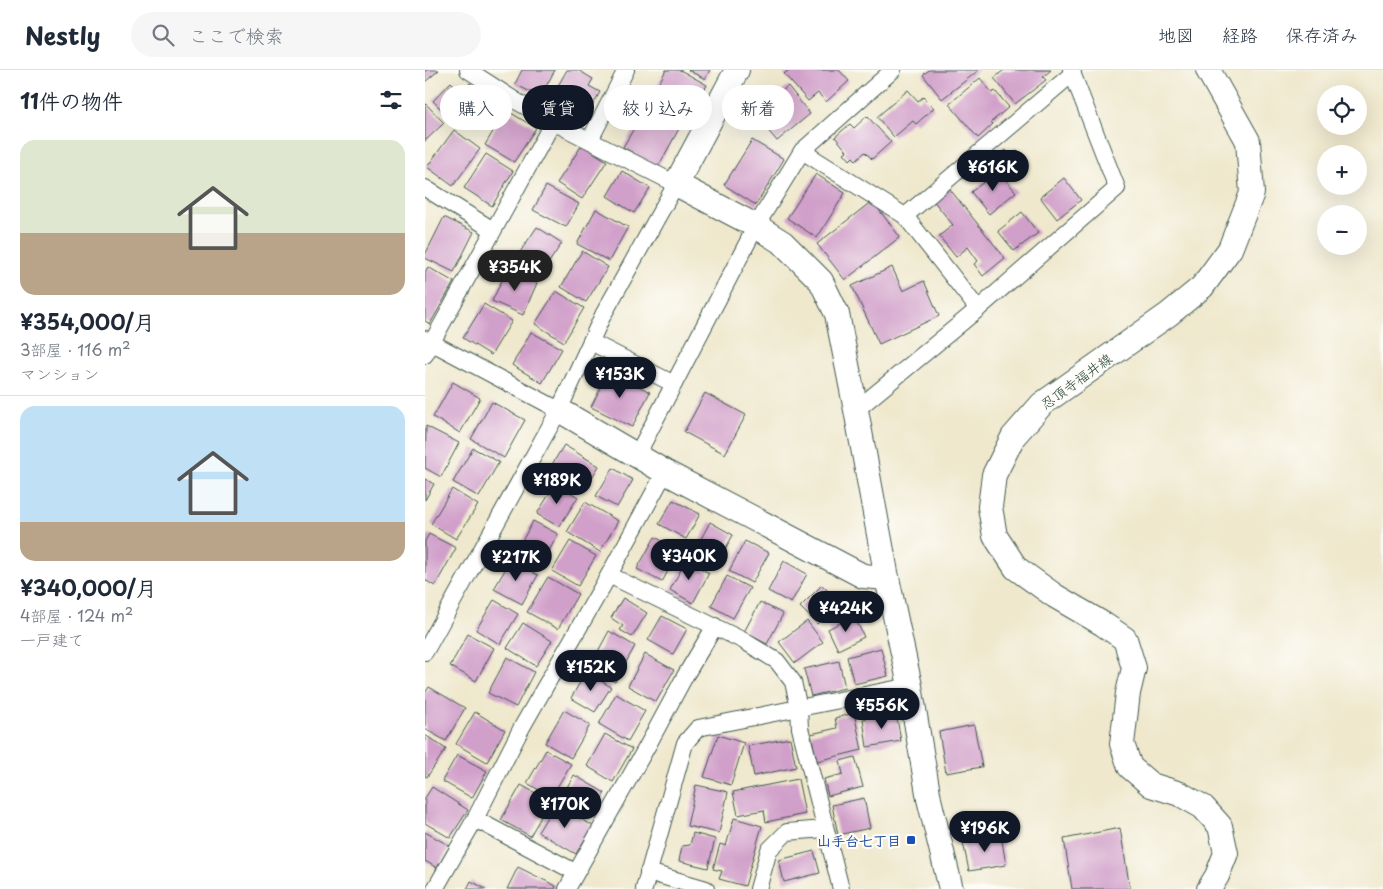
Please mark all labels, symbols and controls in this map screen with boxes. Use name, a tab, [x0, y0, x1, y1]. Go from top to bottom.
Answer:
search box	[131, 12, 481, 57]
text: Nestly	[25, 17, 101, 53]
icon: search	[149, 21, 177, 49]
text: ここで検索	[189, 21, 284, 49]
text: 地図	[1158, 21, 1194, 48]
text: 経路	[1222, 21, 1258, 48]
text: 保存済み	[1286, 21, 1358, 48]
text: 11件の物件	[20, 84, 123, 116]
chip: 購入	[440, 85, 512, 130]
chip: 賃貸	[522, 85, 594, 130]
chip: 絞り込み	[604, 85, 712, 130]
chip: 新着	[722, 85, 794, 130]
map controls	[1317, 85, 1367, 255]
button: locate	[1317, 85, 1367, 135]
icon: filters	[377, 86, 405, 114]
button: +	[1317, 145, 1367, 195]
pin: ¥616K	[958, 150, 1028, 192]
text: ¥616K	[968, 154, 1018, 178]
icon: home	[168, 173, 258, 263]
button: −	[1317, 205, 1367, 255]
pin: ¥354K	[480, 250, 550, 292]
text: ¥354K	[489, 254, 541, 278]
text: ¥354,000/月	[20, 305, 155, 337]
text: 3部屋 · 116 m²	[20, 337, 131, 361]
street label: 忍頂寺福井線	[1036, 348, 1116, 414]
pin: ¥153K	[585, 356, 655, 399]
text: マンション	[20, 361, 99, 385]
text: ¥153K	[595, 361, 645, 385]
icon: home	[168, 438, 258, 528]
pin: ¥189K	[522, 462, 592, 505]
text: ¥189K	[533, 467, 581, 491]
pin: ¥340K	[654, 538, 724, 581]
pin: ¥217K	[481, 540, 551, 582]
text: ¥340K	[662, 543, 716, 567]
text: ¥217K	[492, 544, 540, 568]
text: ¥340,000/月	[20, 571, 157, 603]
pin: ¥424K	[811, 590, 881, 633]
text: ¥424K	[819, 595, 873, 619]
text: 4部屋 · 124 m²	[20, 603, 133, 627]
text: 一戸建て	[20, 627, 84, 651]
pin: ¥152K	[556, 650, 626, 692]
text: ¥152K	[566, 654, 616, 678]
pin: ¥556K	[847, 688, 917, 730]
text: ¥556K	[856, 692, 909, 716]
pin: ¥170K	[530, 786, 600, 829]
text: ¥170K	[540, 791, 590, 815]
pin: ¥196K	[950, 810, 1020, 853]
text: ¥196K	[960, 815, 1010, 839]
place label: 山手台七丁目	[817, 830, 901, 851]
marker: 山手台七丁目	[905, 834, 917, 846]

